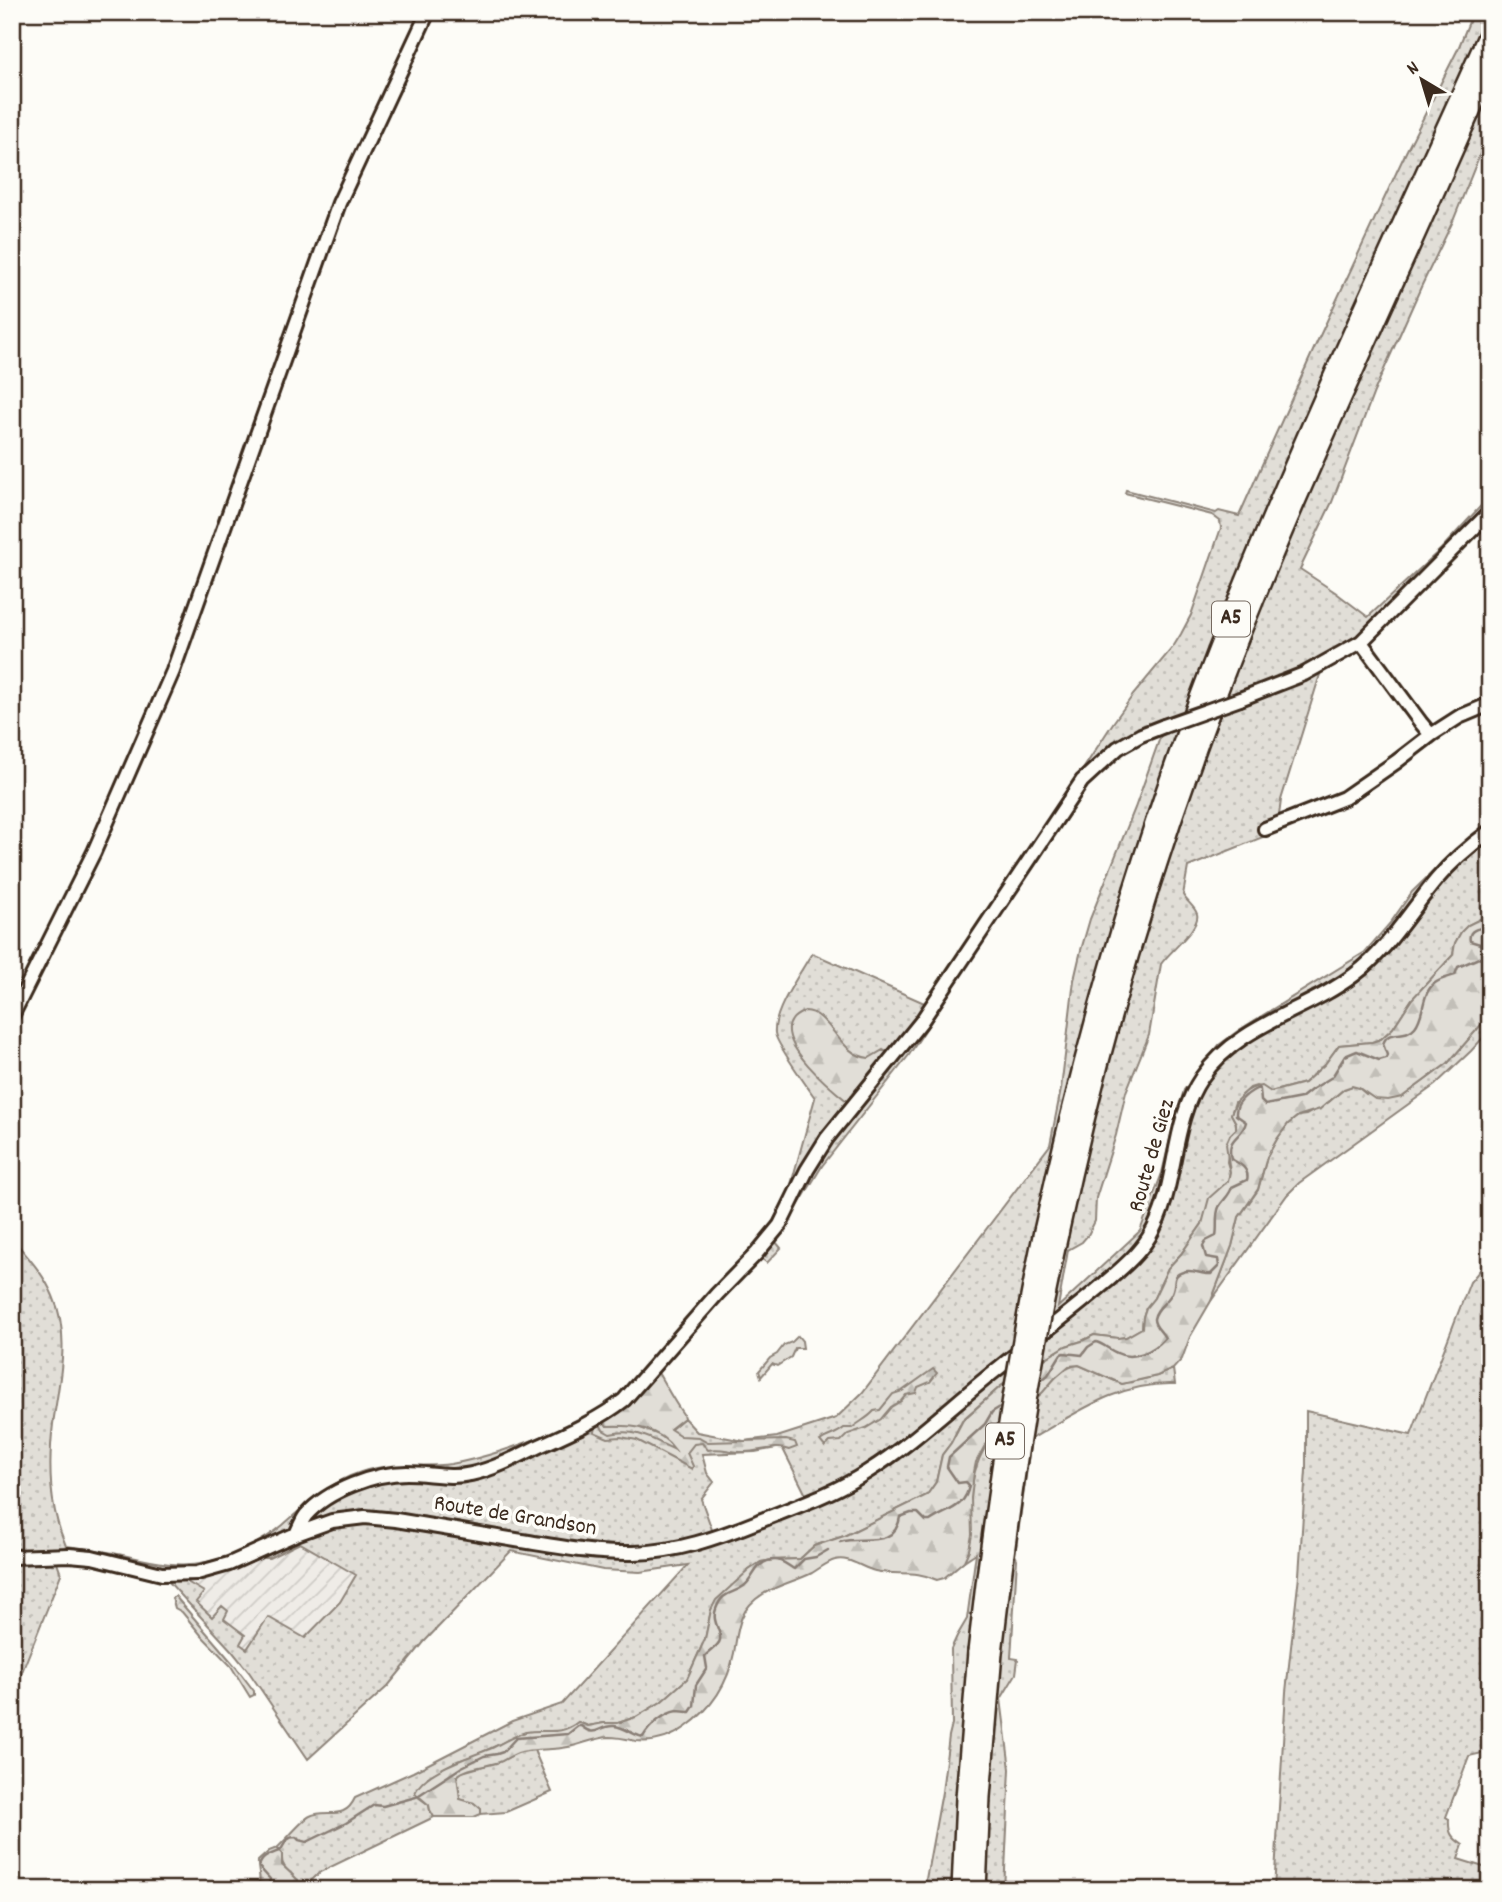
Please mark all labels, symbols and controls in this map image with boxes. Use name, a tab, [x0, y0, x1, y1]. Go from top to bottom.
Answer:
north arrow	[1386, 46, 1456, 116]
text: N	[1402, 56, 1426, 83]
road number: A5	[1212, 602, 1250, 636]
street label: Route de Giez	[1121, 1095, 1185, 1216]
road number: A5	[986, 1424, 1024, 1458]
street label: Route de Grandson	[431, 1488, 599, 1546]

